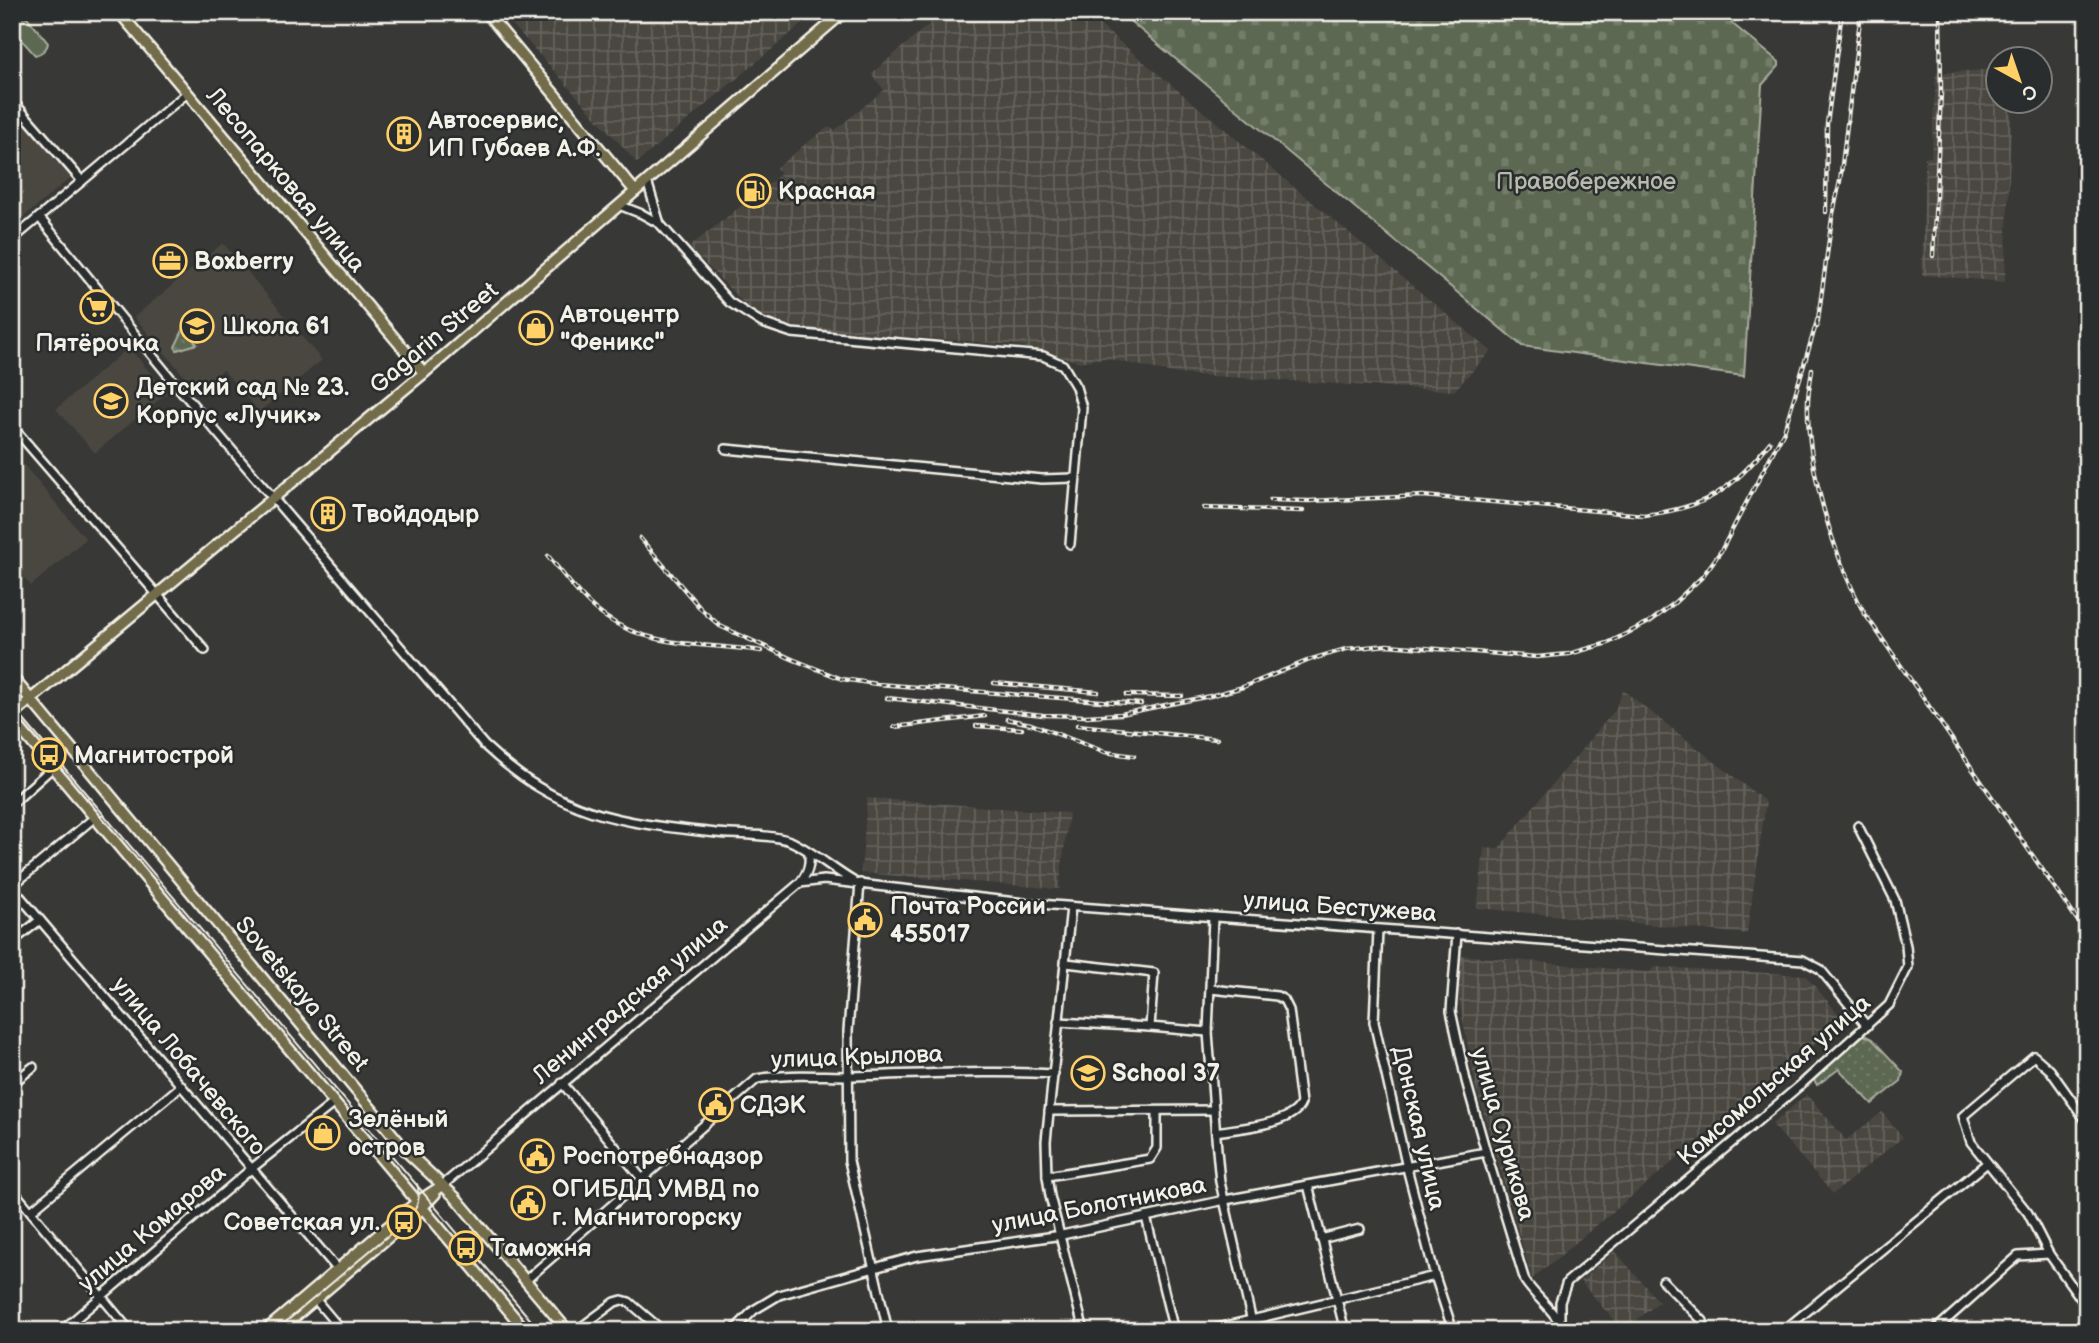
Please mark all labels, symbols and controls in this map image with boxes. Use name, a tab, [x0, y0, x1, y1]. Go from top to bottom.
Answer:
north arrow	[1983, 46, 2054, 116]
text: С	[2017, 79, 2041, 105]
street label: Лесопарковая улица	[200, 81, 372, 278]
place label: Автосервис, ИП Губаев А.Ф.	[427, 106, 601, 163]
building icon: Автосервис, ИП Губаев А.Ф.	[385, 115, 423, 153]
park label: Правобережное	[1496, 167, 1676, 196]
fuel station icon: Красная	[735, 172, 773, 210]
place label: Красная	[778, 177, 876, 206]
office icon: Boxberry	[151, 242, 189, 280]
place label: Boxberry	[194, 247, 293, 276]
street label: Gagarin Street	[364, 275, 505, 400]
supermarket icon: Пятёрочка	[78, 288, 116, 326]
place label: Автоцентр "Феникс"	[559, 300, 680, 357]
school or university icon: Школа 61	[178, 307, 216, 345]
shop icon: Автоцентр "Феникс"	[517, 309, 555, 347]
place label: Школа 61	[222, 312, 330, 341]
place label: Пятёрочка	[35, 329, 160, 358]
place label: Детский сад № 23. Корпус «Лучик»	[136, 373, 349, 430]
school or university icon: Детский сад № 23. Корпус «Лучик»	[92, 382, 130, 420]
building icon: Твойдодыр	[309, 495, 347, 533]
place label: Твойдодыр	[352, 500, 479, 529]
bus stop icon: Магнитострой	[30, 736, 68, 774]
place label: Магнитострой	[74, 741, 234, 770]
street label: улица Бестужева	[1242, 886, 1438, 928]
place label: Почта России 455017	[890, 892, 1046, 949]
public building icon: Почта России 455017	[846, 901, 884, 939]
street label: Ленинградская улица	[526, 910, 733, 1091]
street label: Sovetskaya Street	[229, 911, 376, 1078]
street label: улица Лобачевского	[106, 971, 272, 1161]
street label: Комсомольская улица	[1672, 988, 1876, 1172]
street label: улица Крылова	[771, 1040, 943, 1074]
street label: Донская улица	[1386, 1043, 1452, 1213]
street label: улица Сурикова	[1464, 1044, 1542, 1224]
school or university icon: School 37	[1069, 1054, 1107, 1092]
place label: School 37	[1112, 1059, 1220, 1088]
public building icon: СДЭК	[697, 1086, 735, 1124]
place label: СДЭК	[740, 1091, 807, 1120]
place label: Зелёный остров	[348, 1105, 448, 1162]
shop icon: Зелёный остров	[304, 1114, 342, 1152]
public building icon: Роспотребнадзор	[518, 1137, 556, 1175]
place label: Роспотребнадзор	[562, 1142, 763, 1171]
street label: улица Комарова	[72, 1158, 232, 1298]
street label: улица Болотникова	[990, 1170, 1208, 1240]
place label: ОГИБДД УМВД по г. Магнитогорску	[552, 1175, 759, 1232]
public building icon: ОГИБДД УМВД по г. Магнитогорску	[509, 1184, 547, 1222]
bus stop icon: Советская ул.	[385, 1203, 423, 1241]
place label: Советская ул.	[223, 1208, 380, 1237]
bus stop icon: Таможня	[447, 1229, 485, 1267]
place label: Таможня	[490, 1234, 592, 1263]

